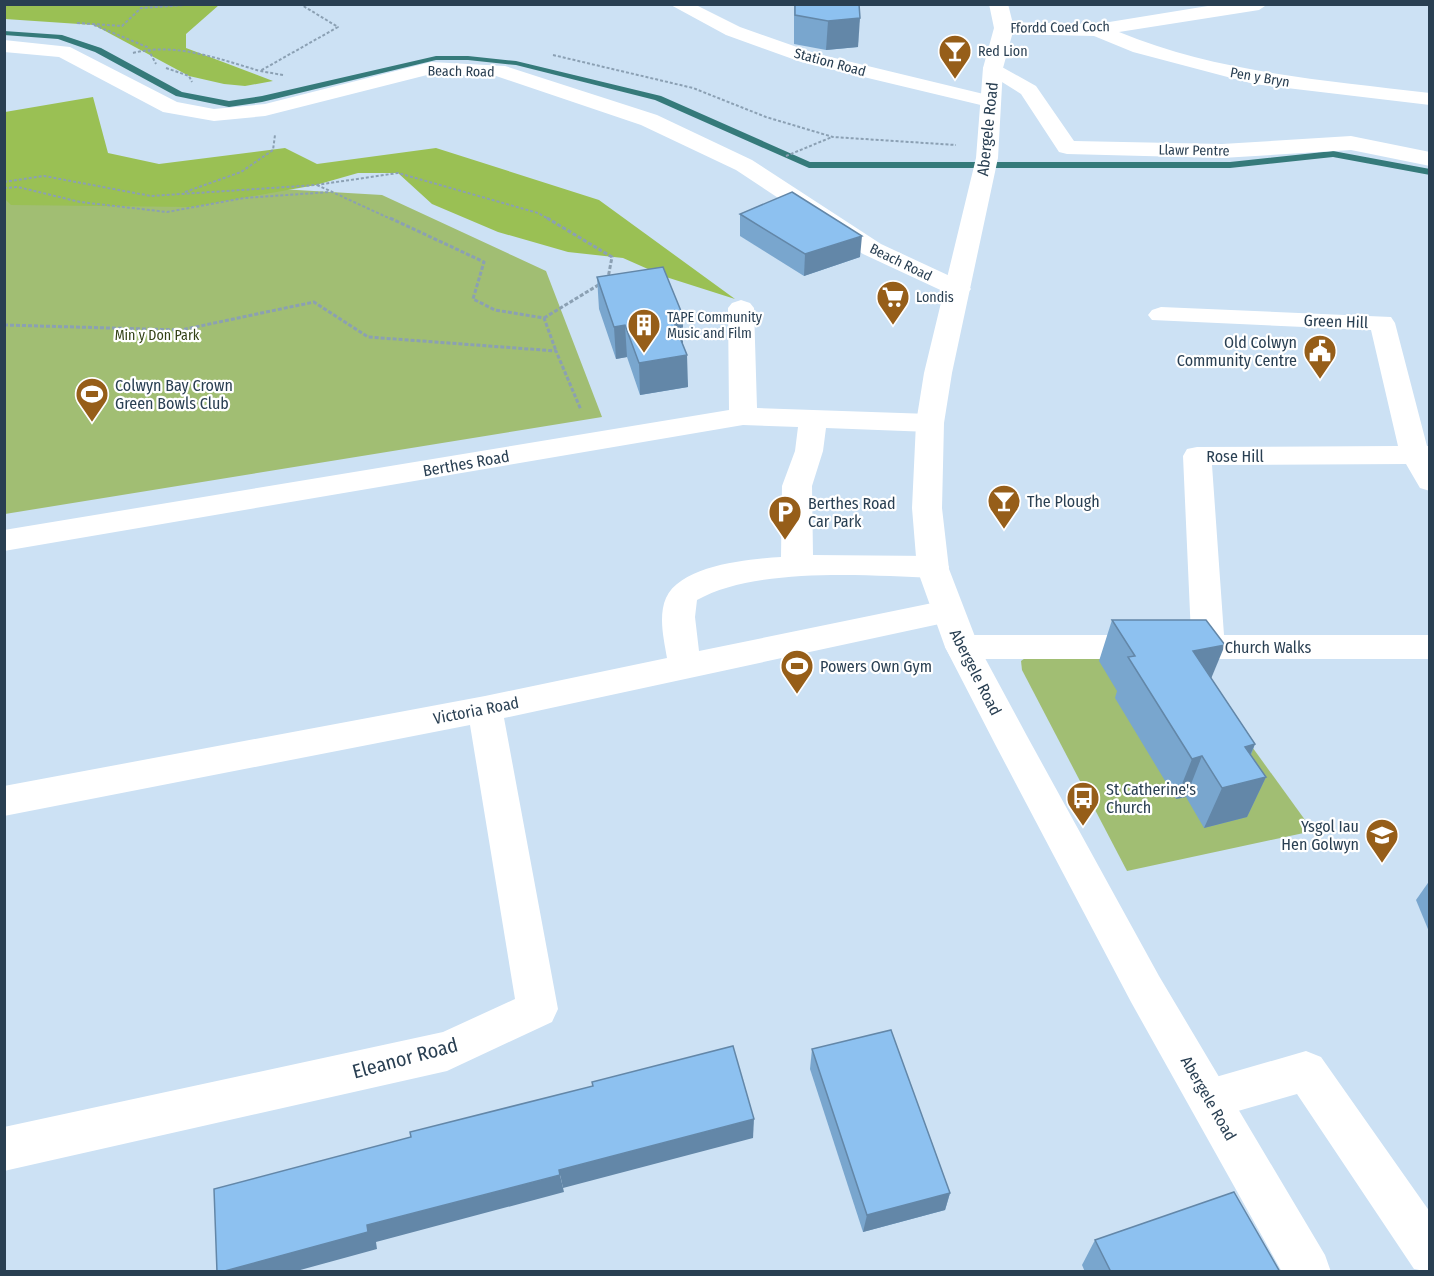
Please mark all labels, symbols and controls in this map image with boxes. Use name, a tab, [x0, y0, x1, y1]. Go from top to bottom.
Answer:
street label: Ffordd Coed Coch	[1010, 18, 1110, 37]
bar icon: Red Lion	[937, 33, 973, 80]
place label: Red Lion	[978, 43, 1028, 60]
street label: Station Road	[792, 45, 868, 80]
street label: Beach Road	[427, 62, 495, 81]
street label: Pen y Bryn	[1229, 64, 1291, 91]
street label: Abergele Road	[973, 81, 1002, 177]
street label: Llawr Pentre	[1158, 141, 1230, 160]
street label: Beach Road	[867, 240, 935, 285]
supermarket icon: Londis	[875, 279, 911, 326]
place label: Londis	[916, 289, 954, 306]
building icon: TAPE Community Music and Film	[626, 307, 662, 354]
place label: TAPE Community Music and Film	[667, 309, 763, 342]
street label: Green Hill	[1303, 311, 1369, 332]
park label: Min y Don Park	[115, 327, 200, 344]
place label: Old Colwyn Community Centre	[1177, 333, 1297, 370]
public building icon: Old Colwyn Community Centre	[1302, 333, 1338, 380]
sports icon: Colwyn Bay Crown Green Bowls Club	[74, 376, 110, 423]
place label: Colwyn Bay Crown Green Bowls Club	[115, 376, 233, 413]
street label: Berthes Road	[421, 447, 511, 480]
street label: Rose Hill	[1206, 447, 1264, 466]
bar icon: The Plough	[986, 483, 1022, 530]
place label: The Plough	[1027, 492, 1100, 511]
parking icon: Berthes Road Car Park	[767, 494, 803, 541]
place label: Berthes Road Car Park	[808, 494, 896, 531]
street label: Abergele Road	[946, 626, 1005, 719]
street label: Church Walks	[1225, 638, 1311, 657]
sports icon: Powers Own Gym	[779, 648, 815, 695]
place label: Powers Own Gym	[820, 657, 932, 676]
street label: Victoria Road	[432, 693, 521, 728]
bus stop icon: St Catherine's Church	[1065, 780, 1101, 827]
place label: St Catherine's Church	[1106, 780, 1196, 817]
place label: Ysgol Iau Hen Golwyn	[1281, 817, 1359, 854]
school or university icon: Ysgol Iau Hen Golwyn	[1364, 817, 1400, 864]
street label: Eleanor Road	[350, 1032, 460, 1084]
street label: Abergele Road	[1177, 1053, 1240, 1144]

